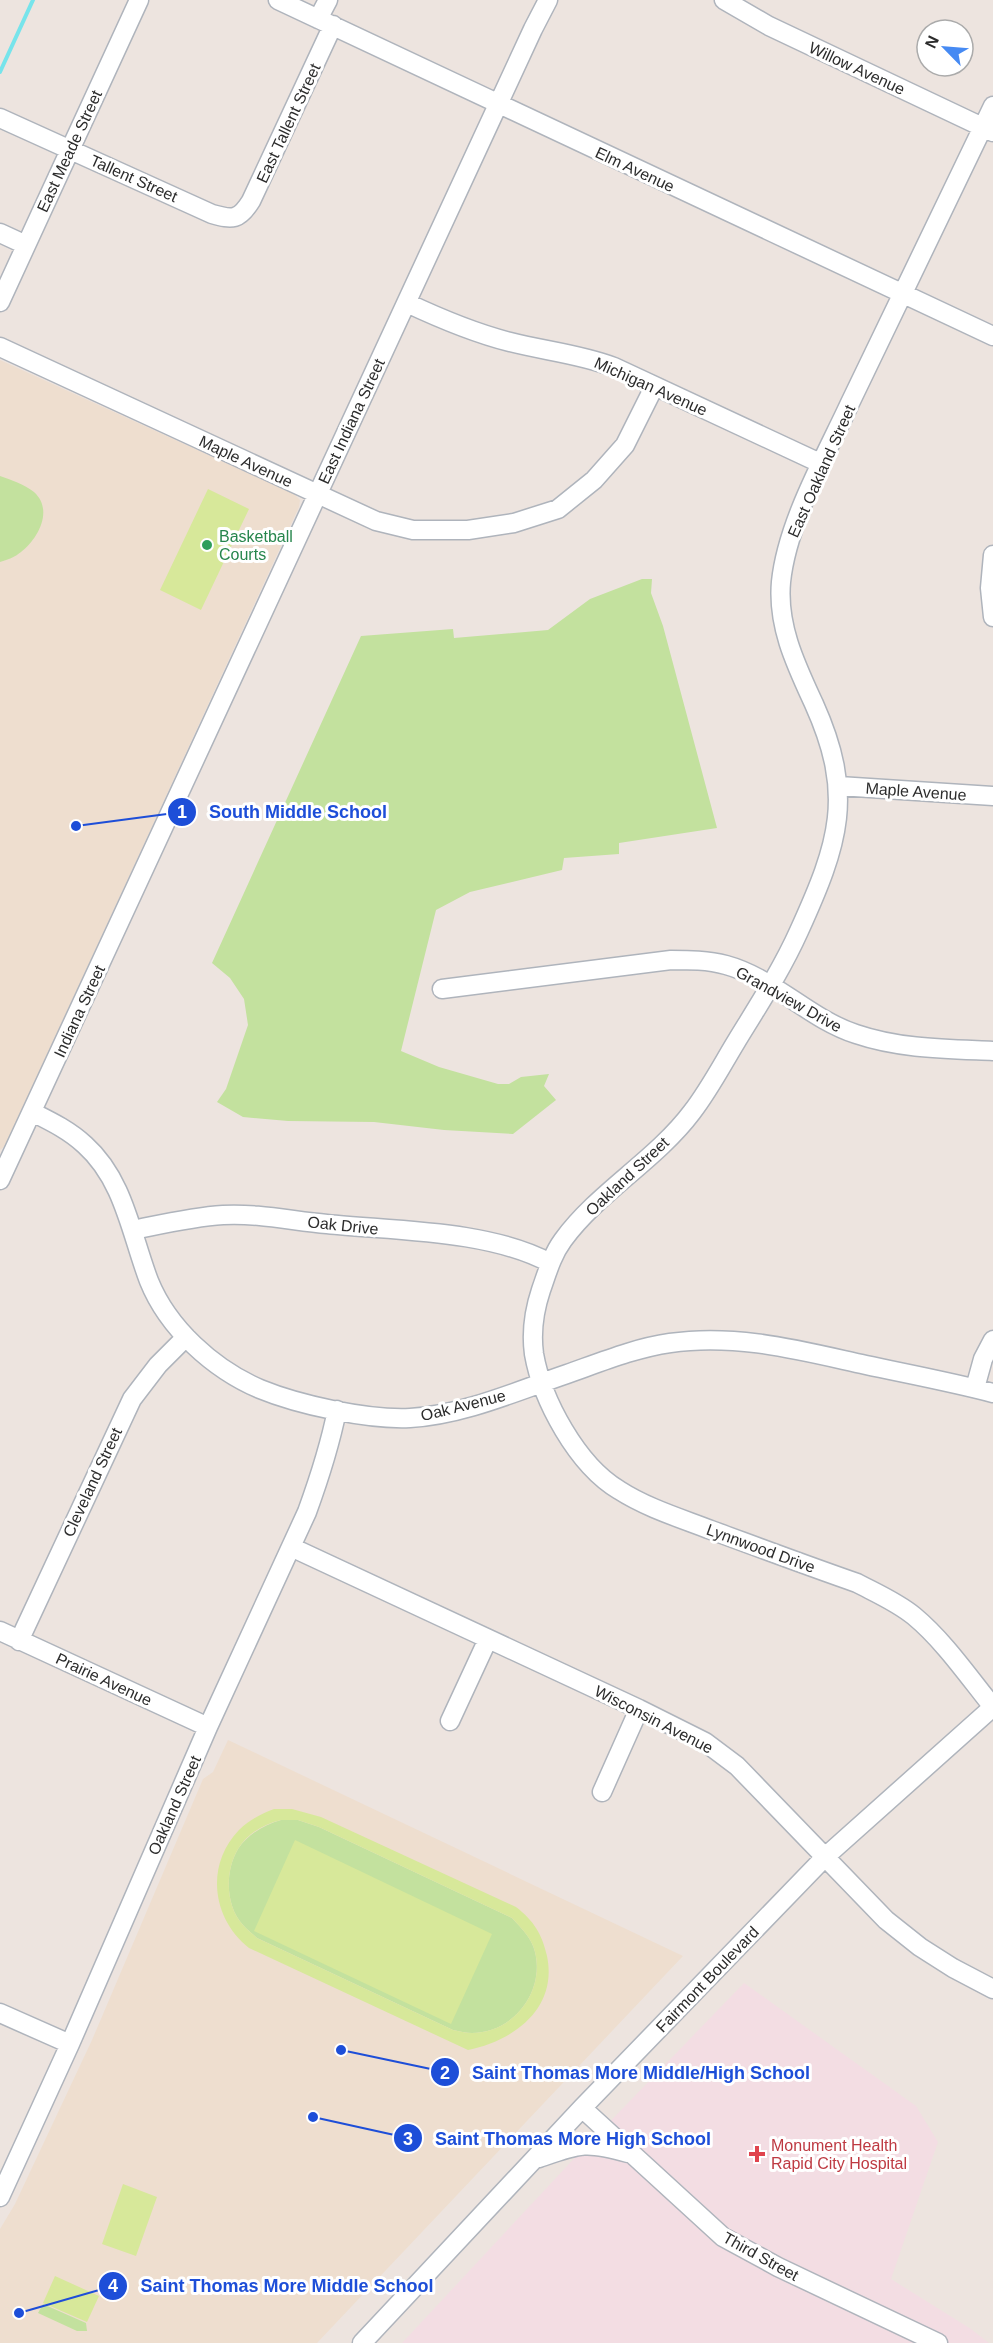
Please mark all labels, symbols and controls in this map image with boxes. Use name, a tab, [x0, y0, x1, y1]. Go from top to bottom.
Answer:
north arrow	[915, 18, 975, 78]
text: N	[922, 33, 942, 51]
street label: Willow Avenue	[806, 39, 907, 98]
street label: East Tallent Street	[253, 60, 324, 186]
street label: East Meade Street	[34, 87, 105, 215]
street label: Elm Avenue	[593, 144, 677, 195]
street label: Tallent Street	[88, 152, 180, 205]
street label: Michigan Avenue	[592, 354, 710, 419]
street label: East Indiana Street	[315, 355, 388, 486]
street label: East Oakland Street	[785, 402, 859, 540]
street label: Maple Avenue	[196, 432, 295, 491]
place label: Basketball Courts	[219, 528, 293, 563]
marker: Basketball Courts	[200, 538, 214, 552]
street label: Maple Avenue	[865, 779, 967, 804]
callout: South Middle School	[167, 794, 399, 830]
text: 1	[177, 802, 187, 822]
text: South Middle School	[209, 802, 387, 822]
street label: Indiana Street	[51, 962, 108, 1060]
street label: Grandview Drive	[733, 963, 845, 1036]
street label: Oakland Street	[583, 1133, 673, 1219]
street label: Oak Drive	[307, 1213, 379, 1238]
street label: Oak Avenue	[419, 1387, 507, 1424]
street label: Cleveland Street	[60, 1425, 125, 1539]
street label: Lynnwood Drive	[704, 1521, 817, 1576]
street label: Prairie Avenue	[53, 1650, 154, 1709]
street label: Wisconsin Avenue	[592, 1682, 716, 1757]
street label: Oakland Street	[145, 1752, 204, 1857]
street label: Fairmont Boulevard	[653, 1923, 762, 2035]
callout: Saint Thomas More Middle/High School	[430, 2054, 822, 2090]
text: 2	[440, 2063, 450, 2083]
text: Saint Thomas More Middle/High School	[472, 2063, 810, 2083]
callout: Saint Thomas More High School	[393, 2120, 723, 2156]
text: 3	[403, 2129, 413, 2149]
text: Saint Thomas More High School	[435, 2129, 711, 2149]
place label: Monument Health Rapid City Hospital	[771, 2137, 907, 2172]
marker: Monument Health Rapid City Hospital	[748, 2145, 766, 2163]
street label: Third Street	[720, 2229, 802, 2284]
callout: Saint Thomas More Middle School	[98, 2268, 445, 2304]
text: 4	[108, 2276, 118, 2296]
text: Saint Thomas More Middle School	[140, 2276, 434, 2296]

